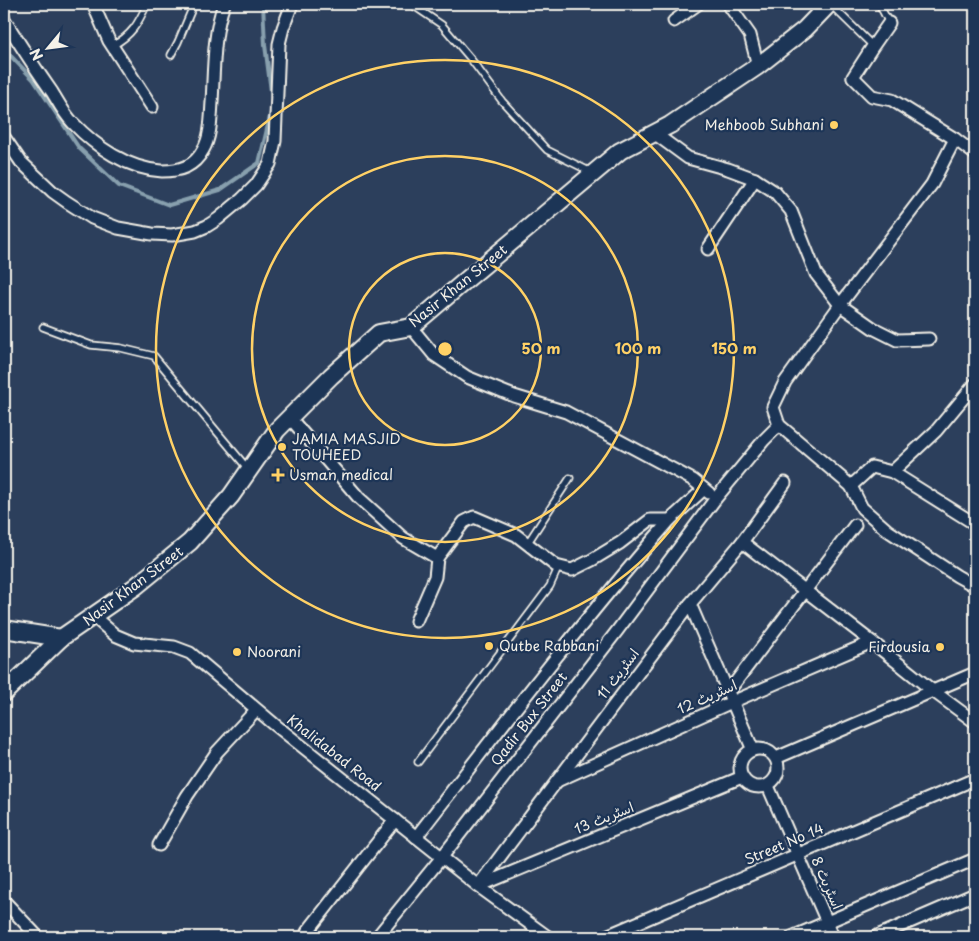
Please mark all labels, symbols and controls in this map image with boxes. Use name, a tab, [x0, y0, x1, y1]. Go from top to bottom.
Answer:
north arrow	[22, 22, 72, 72]
text: N	[24, 45, 48, 64]
place label: Mehboob Subhani	[705, 114, 824, 135]
marker: Mehboob Subhani	[828, 119, 840, 131]
street label: Nasir Khan Street	[404, 239, 512, 332]
text: 50 m	[522, 336, 560, 359]
text: 100 m	[615, 336, 661, 359]
text: 150 m	[711, 336, 757, 359]
centre of rings	[436, 340, 454, 358]
place label: JAMIA MASJID TOUHEED	[292, 428, 401, 465]
marker: JAMIA MASJID TOUHEED	[276, 441, 288, 453]
place label: Usman medical	[289, 464, 393, 485]
marker: Usman medical	[271, 468, 285, 482]
street label: Nasir Khan Street	[78, 541, 188, 630]
place label: Qutbe Rabbani	[499, 635, 599, 656]
place label: Firdousia	[868, 636, 930, 657]
marker: Qutbe Rabbani	[483, 640, 495, 652]
place label: Noorani	[247, 641, 301, 662]
marker: Firdousia	[934, 641, 946, 653]
street label: اسٹریٹ 11	[591, 644, 644, 704]
marker: Noorani	[231, 646, 243, 658]
street label: Qadir Bux Street	[485, 667, 572, 770]
street label: اسٹریٹ 12	[674, 674, 740, 719]
street label: Khalidabad Road	[283, 709, 386, 796]
street label: اسٹریٹ 13	[571, 796, 637, 839]
street label: Street No 14	[741, 817, 827, 870]
street label: اسٹریٹ 8	[806, 853, 848, 913]

